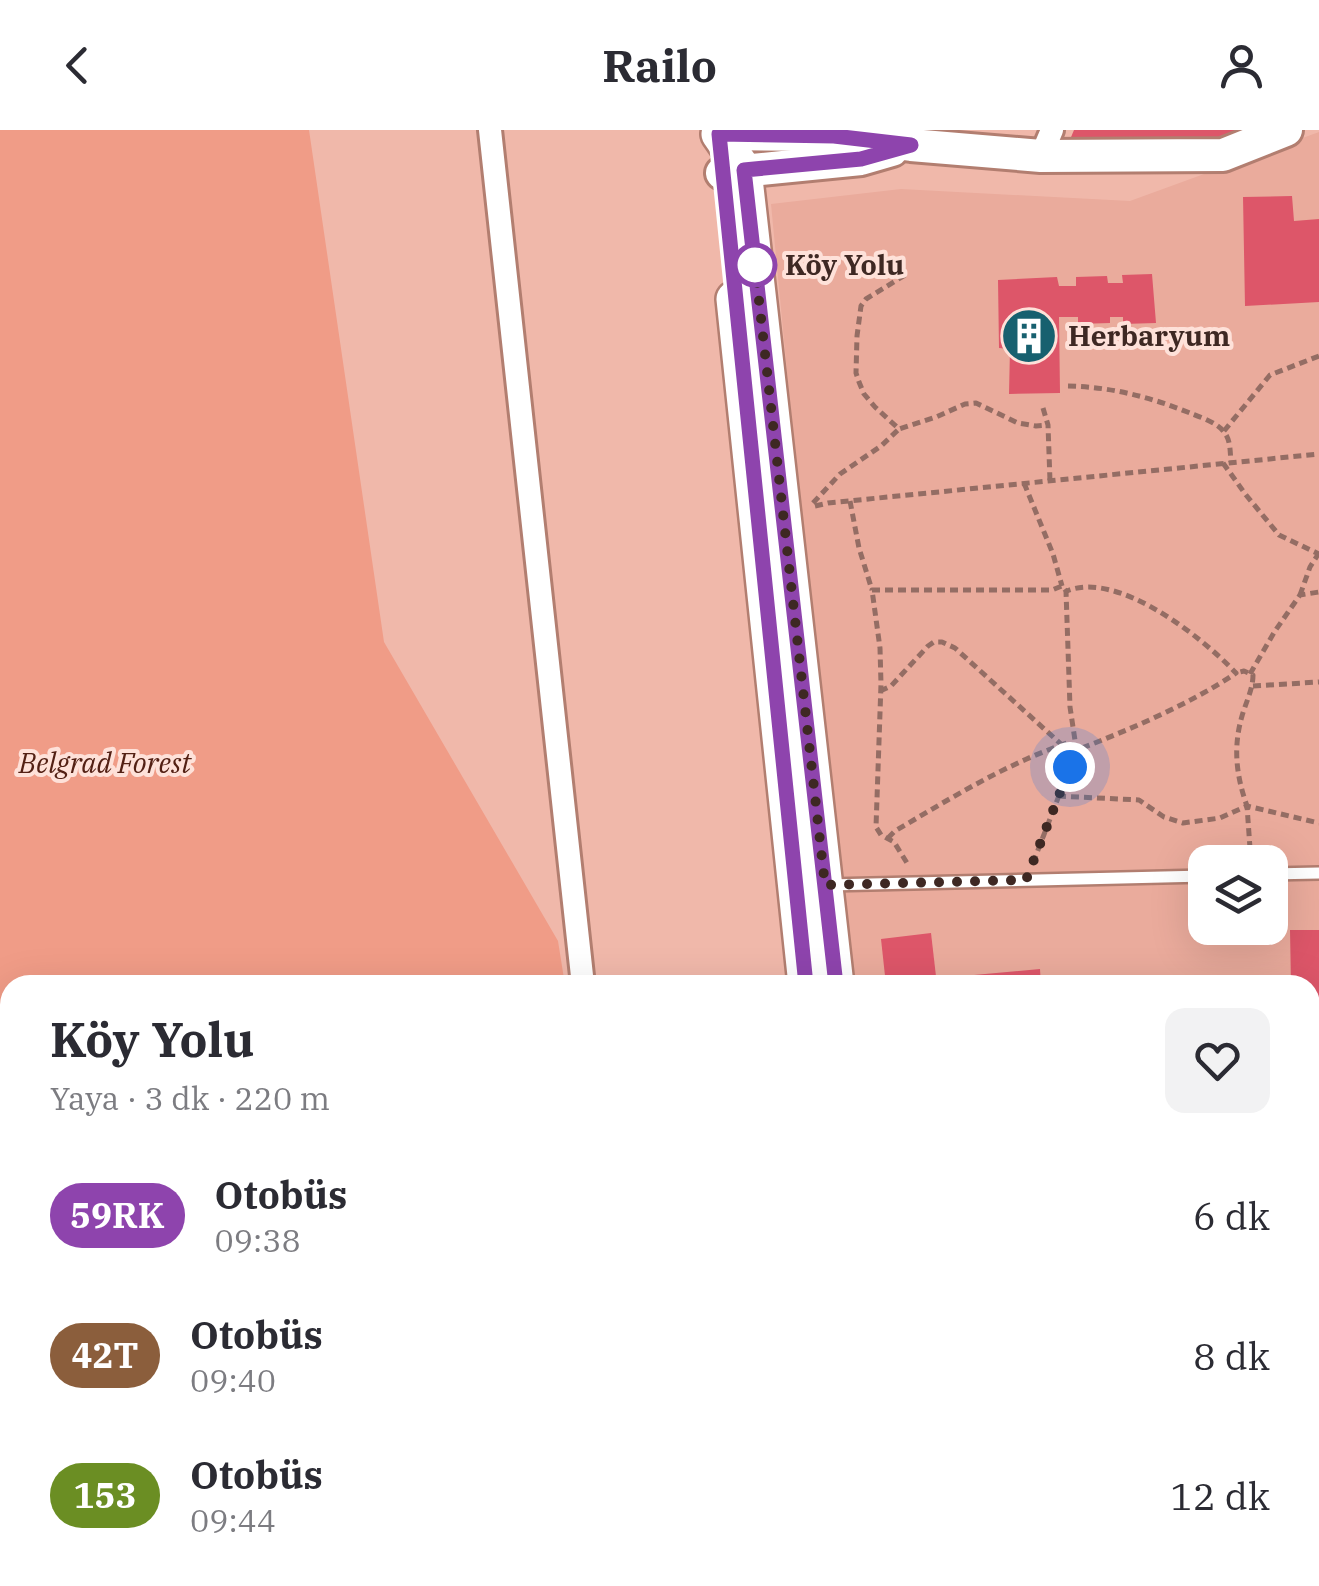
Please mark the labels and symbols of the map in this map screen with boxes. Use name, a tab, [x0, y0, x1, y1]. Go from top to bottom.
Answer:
marker: Köy Yolu	[734, 244, 776, 286]
place label: Köy Yolu	[785, 246, 904, 283]
building icon: Herbaryum	[999, 306, 1059, 366]
place label: Herbaryum	[1068, 317, 1230, 354]
your location	[1045, 742, 1095, 792]
park label: Belgrad Forest	[18, 744, 192, 781]

